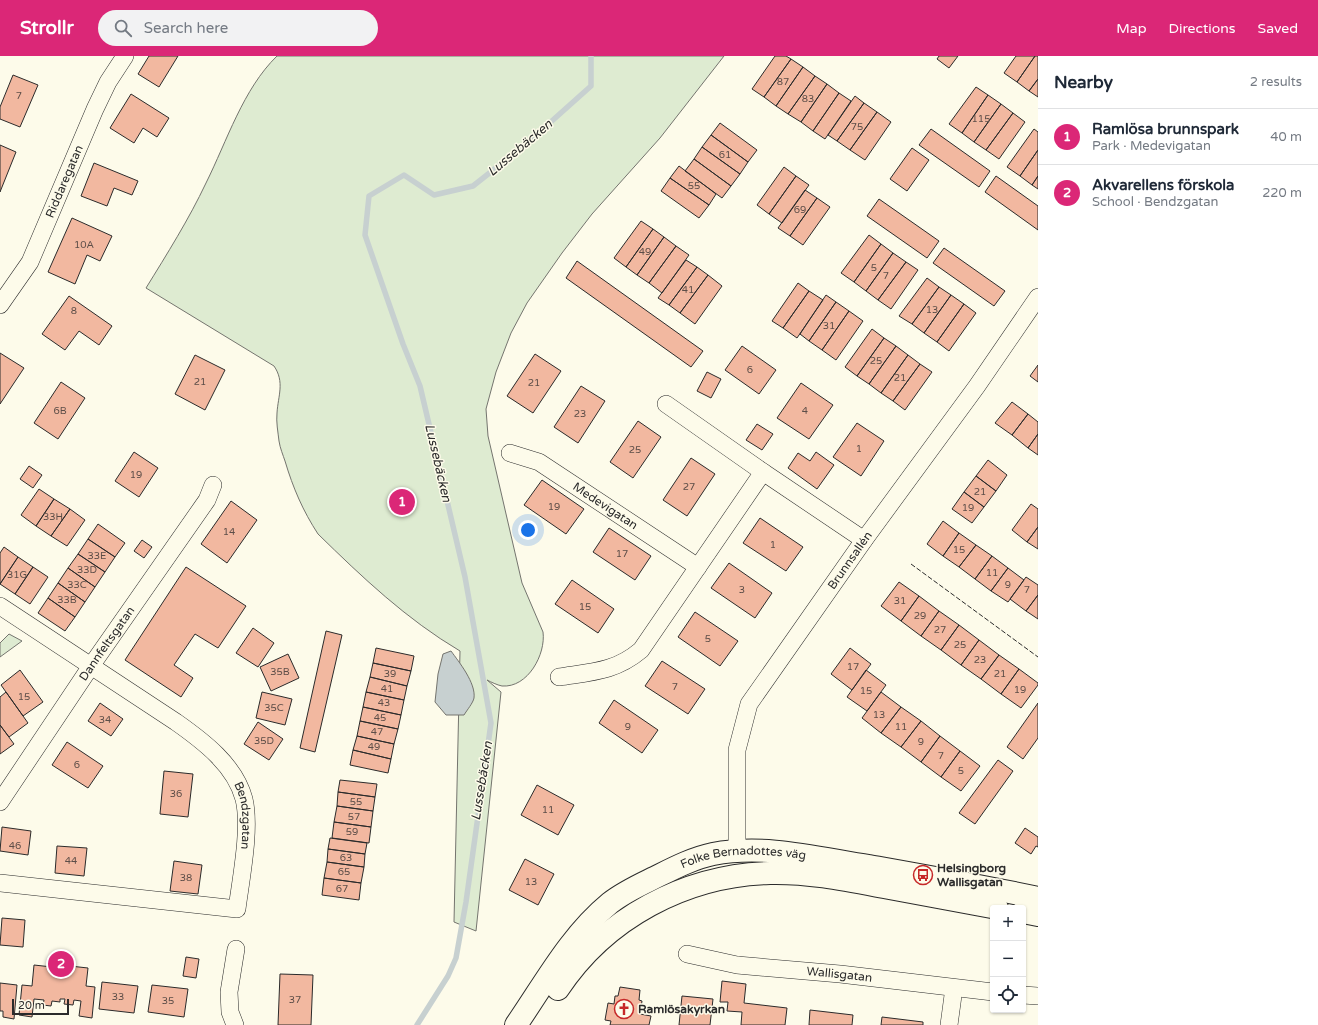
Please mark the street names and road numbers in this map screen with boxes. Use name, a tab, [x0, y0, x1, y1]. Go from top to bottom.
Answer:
street label: Riddaregatan	[43, 143, 86, 220]
street label: Medevigatan	[570, 479, 641, 532]
street label: Brunnsallén	[825, 529, 875, 592]
street label: Dannfeltsgatan	[76, 604, 137, 683]
street label: Bendzgatan	[231, 779, 253, 850]
street label: Folke Bernadottes väg	[678, 844, 807, 871]
street label: Wallisgatan	[806, 964, 873, 985]

